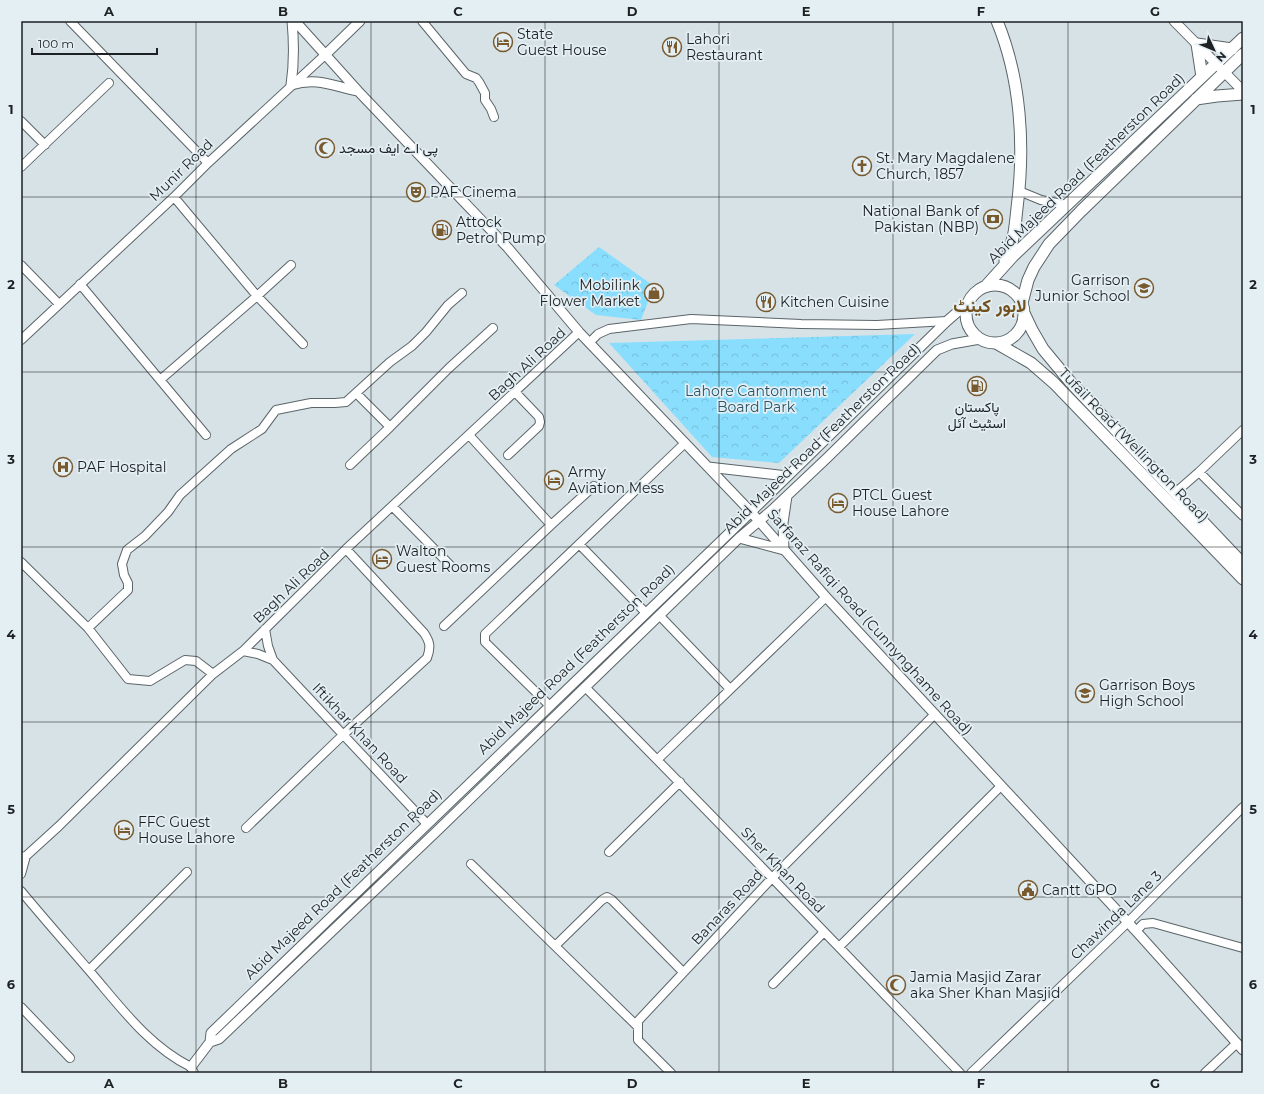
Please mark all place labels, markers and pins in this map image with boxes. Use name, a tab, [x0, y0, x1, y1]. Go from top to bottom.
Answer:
place label: State Guest House	[517, 25, 607, 59]
place label: Lahori Restaurant	[686, 30, 763, 64]
hotel icon: State Guest House	[492, 31, 514, 53]
restaurant icon: Lahori Restaurant	[661, 36, 683, 58]
mosque icon: پی اے ایف مسجد	[314, 137, 336, 159]
place label: پی اے ایف مسجد	[339, 139, 438, 158]
place label: St. Mary Magdalene Church, 1857	[876, 149, 1015, 183]
church icon: St. Mary Magdalene Church, 1857	[851, 155, 873, 177]
theatre icon: PAF Cinema	[405, 181, 427, 203]
place label: PAF Cinema	[430, 183, 517, 201]
place label: National Bank of Pakistan (NBP)	[862, 202, 980, 236]
bank icon: National Bank of Pakistan (NBP)	[982, 208, 1004, 230]
place label: Attock Petrol Pump	[456, 213, 545, 247]
fuel station icon: Attock Petrol Pump	[431, 219, 453, 241]
place label: Garrison Junior School	[1034, 271, 1130, 305]
place label: Mobilink Flower Market	[540, 276, 641, 310]
school or university icon: Garrison Junior School	[1133, 277, 1155, 299]
shop icon: Mobilink Flower Market	[643, 282, 665, 304]
restaurant icon: Kitchen Cuisine	[755, 291, 777, 313]
place label: Kitchen Cuisine	[780, 293, 889, 311]
fuel station icon: پاکستان اسٹیٹ آئل	[966, 375, 988, 397]
place label: پاکستان اسٹیٹ آئل	[948, 398, 1006, 432]
hospital icon: PAF Hospital	[52, 456, 74, 478]
place label: PAF Hospital	[77, 458, 167, 476]
place label: Army Aviation Mess	[568, 463, 664, 497]
hotel icon: Army Aviation Mess	[543, 469, 565, 491]
place label: PTCL Guest House Lahore	[852, 486, 949, 520]
hotel icon: PTCL Guest House Lahore	[827, 492, 849, 514]
place label: Walton Guest Rooms	[396, 542, 490, 576]
hotel icon: Walton Guest Rooms	[371, 548, 393, 570]
place label: Garrison Boys High School	[1099, 676, 1195, 710]
school or university icon: Garrison Boys High School	[1074, 682, 1096, 704]
place label: FFC Guest House Lahore	[138, 813, 235, 847]
hotel icon: FFC Guest House Lahore	[113, 819, 135, 841]
public building icon: Cantt GPO	[1017, 879, 1039, 901]
place label: Cantt GPO	[1042, 881, 1117, 899]
place label: Jamia Masjid Zarar aka Sher Khan Masjid	[909, 968, 1061, 1002]
mosque icon: Jamia Masjid Zarar aka Sher Khan Masjid	[885, 974, 907, 996]

